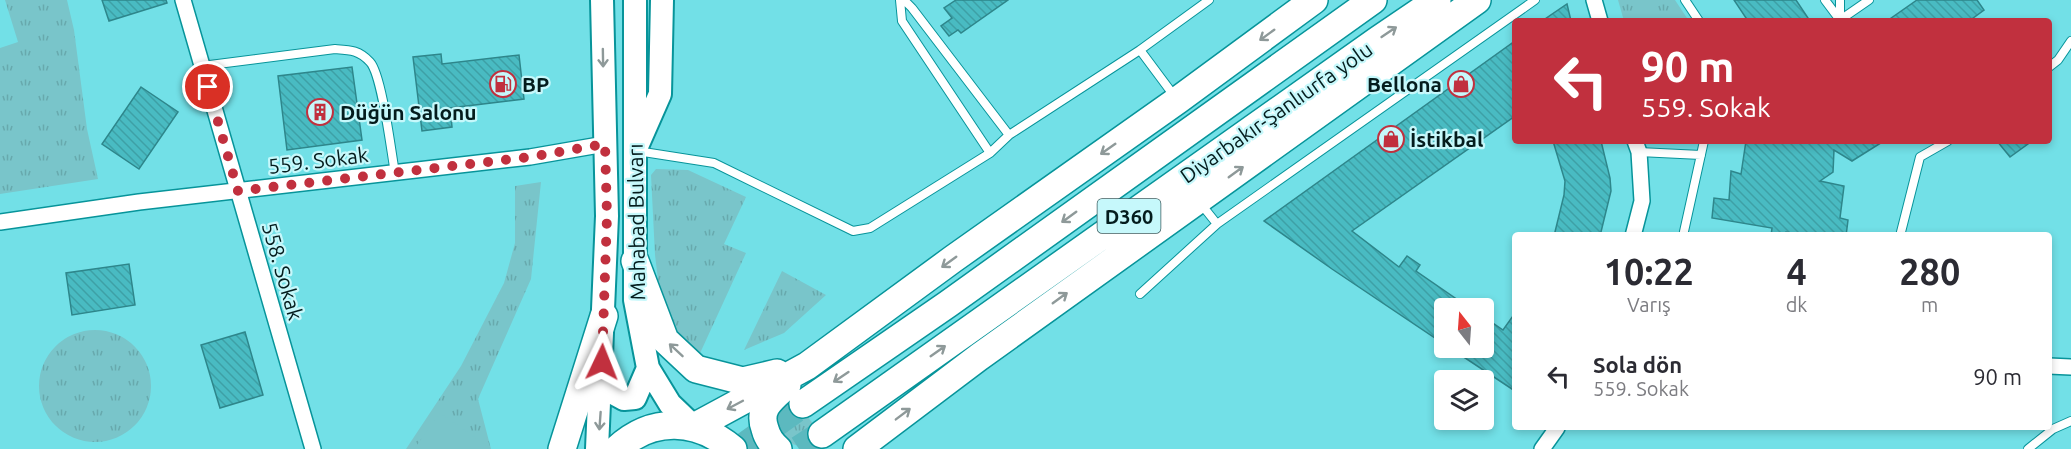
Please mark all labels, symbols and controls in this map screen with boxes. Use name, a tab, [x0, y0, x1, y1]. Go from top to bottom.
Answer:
one-way arrow	[1380, 26, 1397, 39]
one-way arrow	[1259, 29, 1275, 41]
street label: Diyarbakır-Şanlıurfa yolu	[1175, 37, 1377, 187]
icon: left	[1542, 42, 1620, 120]
text: 90 m	[1641, 43, 1735, 90]
one-way arrow	[597, 48, 609, 68]
pin	[182, 61, 233, 112]
fuel station icon: BP	[488, 69, 518, 99]
shop icon: Bellona	[1446, 69, 1476, 99]
icon: arrive	[191, 70, 224, 103]
place label: BP	[522, 72, 549, 96]
place label: Bellona	[1367, 72, 1442, 96]
text: 559. Sokak	[1641, 92, 1771, 122]
building icon: Düğün Salonu	[305, 97, 335, 127]
place label: Düğün Salonu	[340, 100, 477, 124]
shop icon: İstikbal	[1376, 124, 1406, 154]
place label: İstikbal	[1410, 127, 1483, 151]
street label: 559. Sokak	[267, 142, 370, 178]
street label: Mahabad Bulvarı	[623, 143, 649, 301]
one-way arrow	[1101, 143, 1117, 155]
one-way arrow	[1227, 166, 1243, 178]
road number: D360	[1098, 199, 1160, 233]
one-way arrow	[1062, 211, 1078, 223]
street label: 558. Sokak	[258, 219, 309, 323]
text: 10:22	[1604, 251, 1694, 292]
text: 4	[1786, 251, 1807, 292]
text: 280	[1899, 251, 1960, 292]
one-way arrow	[942, 256, 958, 268]
one-way arrow	[1052, 292, 1068, 304]
text: Varış	[1627, 293, 1671, 316]
text: dk	[1786, 293, 1807, 316]
text: m	[1921, 293, 1938, 316]
north arrow	[1434, 298, 1494, 358]
map controls	[1434, 298, 1494, 430]
position arrow	[570, 330, 634, 394]
one-way arrow	[668, 343, 683, 358]
one-way arrow	[929, 345, 945, 357]
text: Sola dön	[1593, 352, 1682, 377]
icon: left	[1542, 360, 1575, 393]
text: 90 m	[1973, 364, 2022, 389]
button: layers	[1434, 370, 1494, 430]
one-way arrow	[833, 371, 850, 383]
text: 559. Sokak	[1593, 377, 1689, 400]
one-way arrow	[727, 400, 745, 411]
one-way arrow	[895, 407, 911, 420]
one-way arrow	[594, 411, 605, 431]

